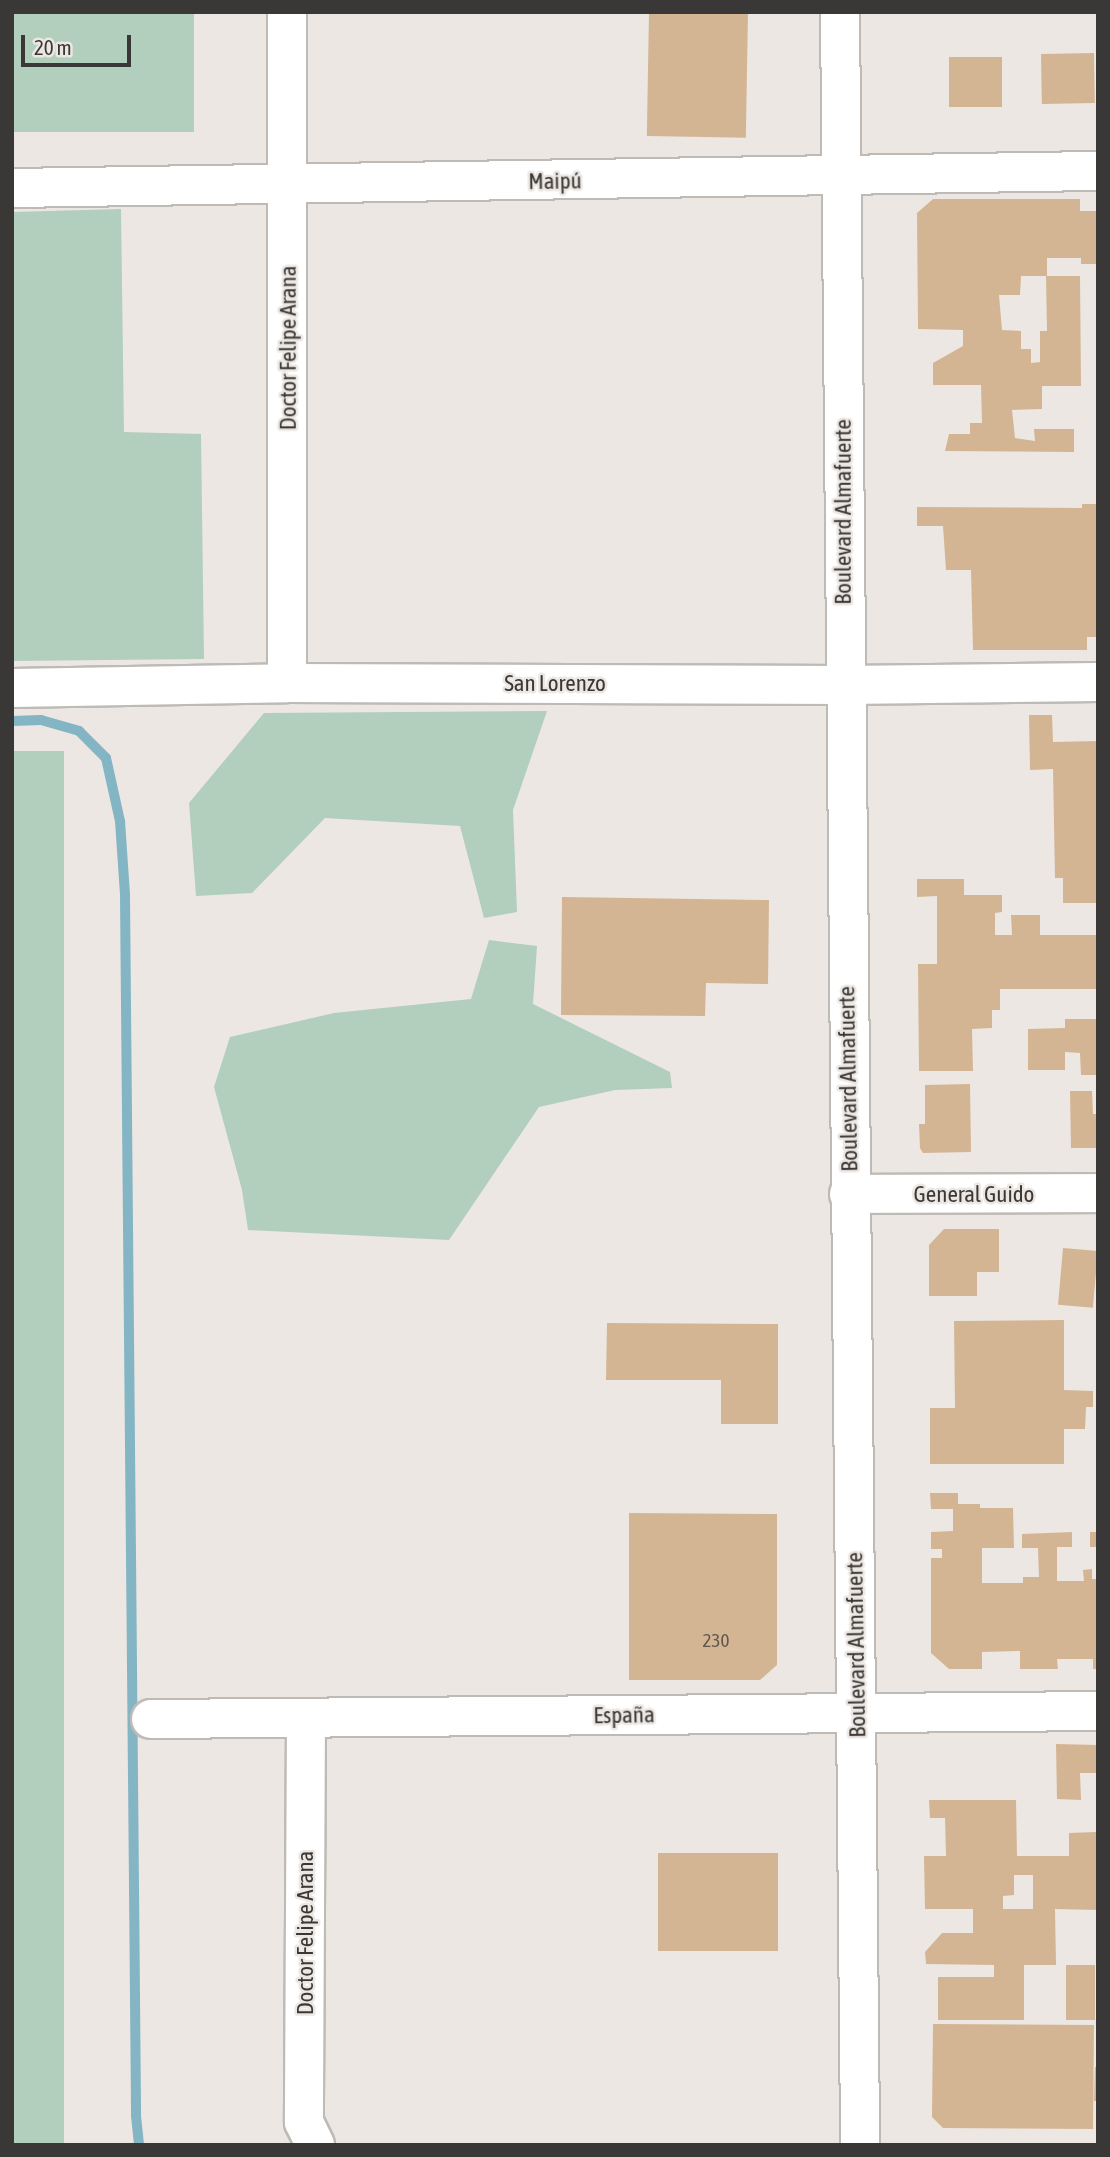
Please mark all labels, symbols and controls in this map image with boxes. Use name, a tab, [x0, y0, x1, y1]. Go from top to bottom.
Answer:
scale bar	[24, 21, 135, 65]
text: 20 m	[34, 35, 72, 59]
street label: Maipú	[528, 167, 582, 195]
street label: Doctor Felipe Arana	[274, 266, 302, 430]
street label: Boulevard Almafuerte	[829, 419, 857, 605]
street label: San Lorenzo	[504, 669, 606, 697]
street label: Boulevard Almafuerte	[833, 986, 863, 1172]
street label: General Guido	[914, 1180, 1034, 1208]
street label: Boulevard Almafuerte	[841, 1552, 871, 1738]
house number: 230	[703, 1630, 729, 1652]
street label: España	[593, 1701, 655, 1729]
street label: Doctor Felipe Arana	[291, 1851, 319, 2015]

